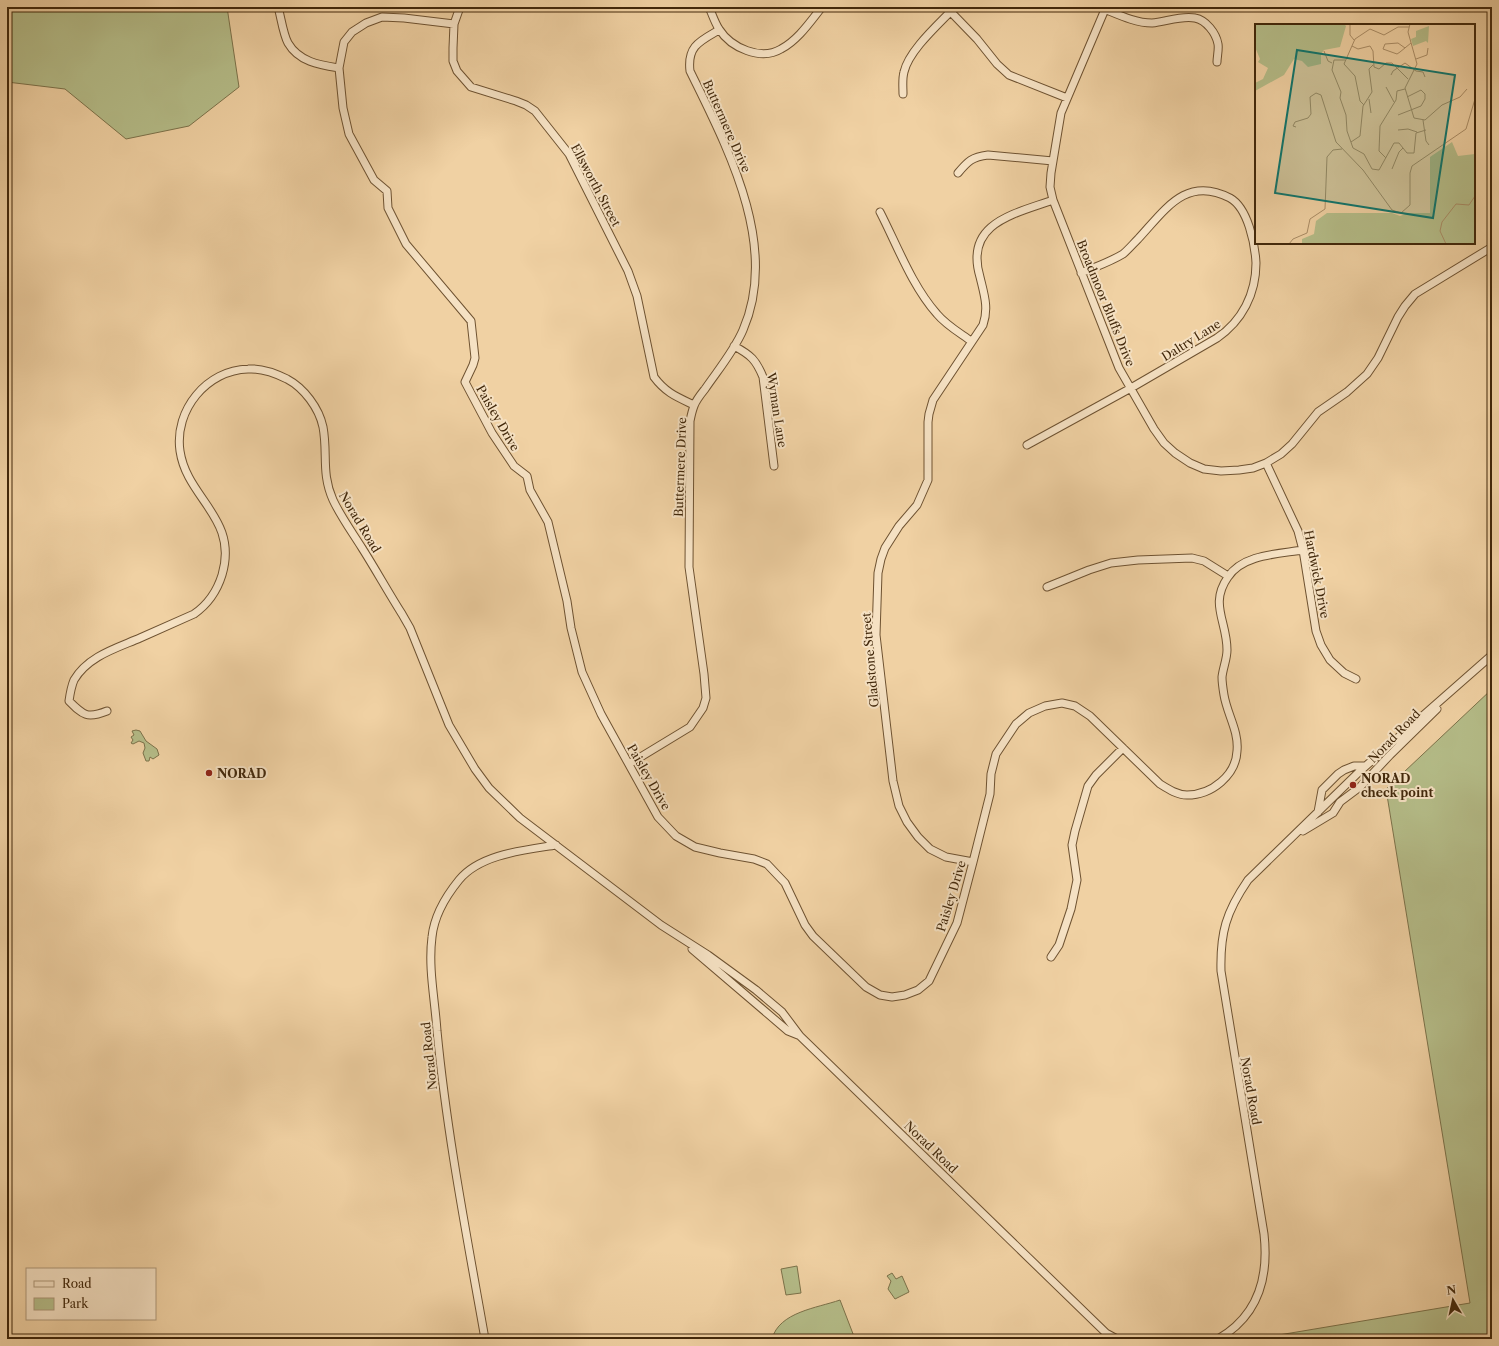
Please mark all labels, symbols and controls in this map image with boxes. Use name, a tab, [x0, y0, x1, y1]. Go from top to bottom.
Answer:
inset map	[1255, 24, 1475, 244]
street label: Buttermere Drive	[700, 77, 754, 175]
street label: Ellsworth Street	[568, 141, 624, 230]
street label: Broadmoor Bluffs Drive	[1074, 237, 1138, 369]
street label: Daltry Lane	[1159, 316, 1224, 364]
street label: Wyman Lane	[764, 370, 790, 449]
street label: Paisley Drive	[473, 382, 523, 454]
street label: Buttermere Drive	[671, 417, 689, 517]
street label: Norad Road	[336, 489, 384, 556]
street label: Hardwick Drive	[1301, 529, 1333, 620]
street label: Gladstone Street	[858, 611, 882, 708]
street label: Norad Road	[1365, 706, 1424, 766]
street label: Paisley Drive	[624, 741, 674, 813]
place label: NORAD	[217, 766, 266, 781]
marker: NORAD	[204, 768, 214, 778]
place label: NORAD check point	[1361, 771, 1433, 800]
marker: NORAD check point	[1348, 780, 1358, 790]
street label: Paisley Drive	[933, 858, 969, 933]
street label: Norad Road	[418, 1020, 440, 1091]
street label: Norad Road	[1238, 1056, 1264, 1127]
street label: Norad Road	[901, 1118, 961, 1177]
legend	[26, 1268, 156, 1320]
text: Road	[62, 1276, 92, 1291]
north arrow	[1433, 1280, 1473, 1320]
text: N	[1446, 1282, 1458, 1298]
text: Park	[62, 1296, 89, 1311]

